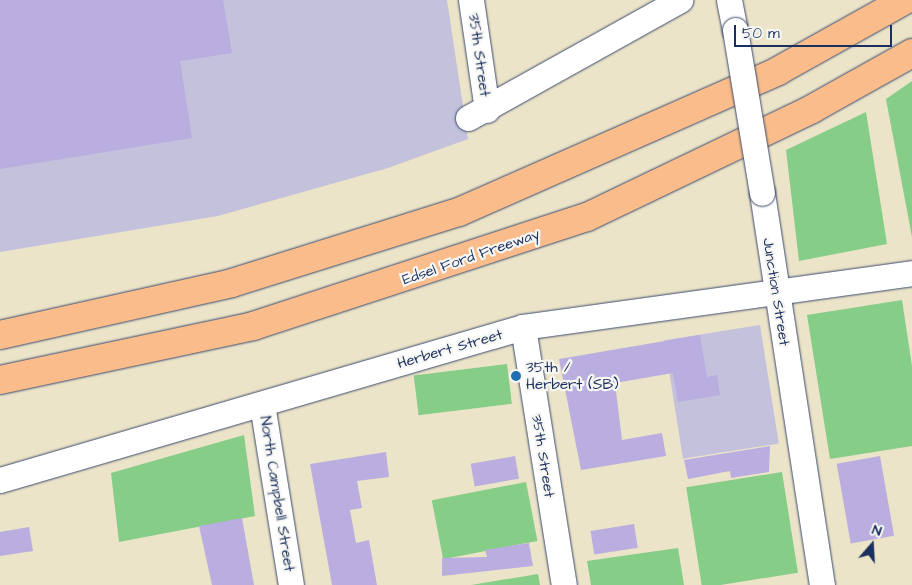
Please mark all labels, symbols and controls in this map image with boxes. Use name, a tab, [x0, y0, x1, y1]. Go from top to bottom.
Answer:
street label: 35th Street	[464, 12, 494, 98]
scale bar	[737, 15, 894, 47]
text: 50 m	[742, 23, 780, 44]
street label: Edsel Ford Freeway	[400, 225, 542, 289]
street label: Junction Street	[759, 237, 793, 347]
street label: Herbert Street	[395, 325, 505, 373]
place label: 35th / Herbert (SB)	[526, 358, 618, 393]
marker: 35th / Herbert (SB)	[510, 370, 522, 382]
street label: 35th Street	[528, 413, 558, 499]
street label: North Campbell Street	[256, 415, 298, 573]
north arrow	[847, 520, 897, 570]
text: N	[869, 520, 884, 542]

